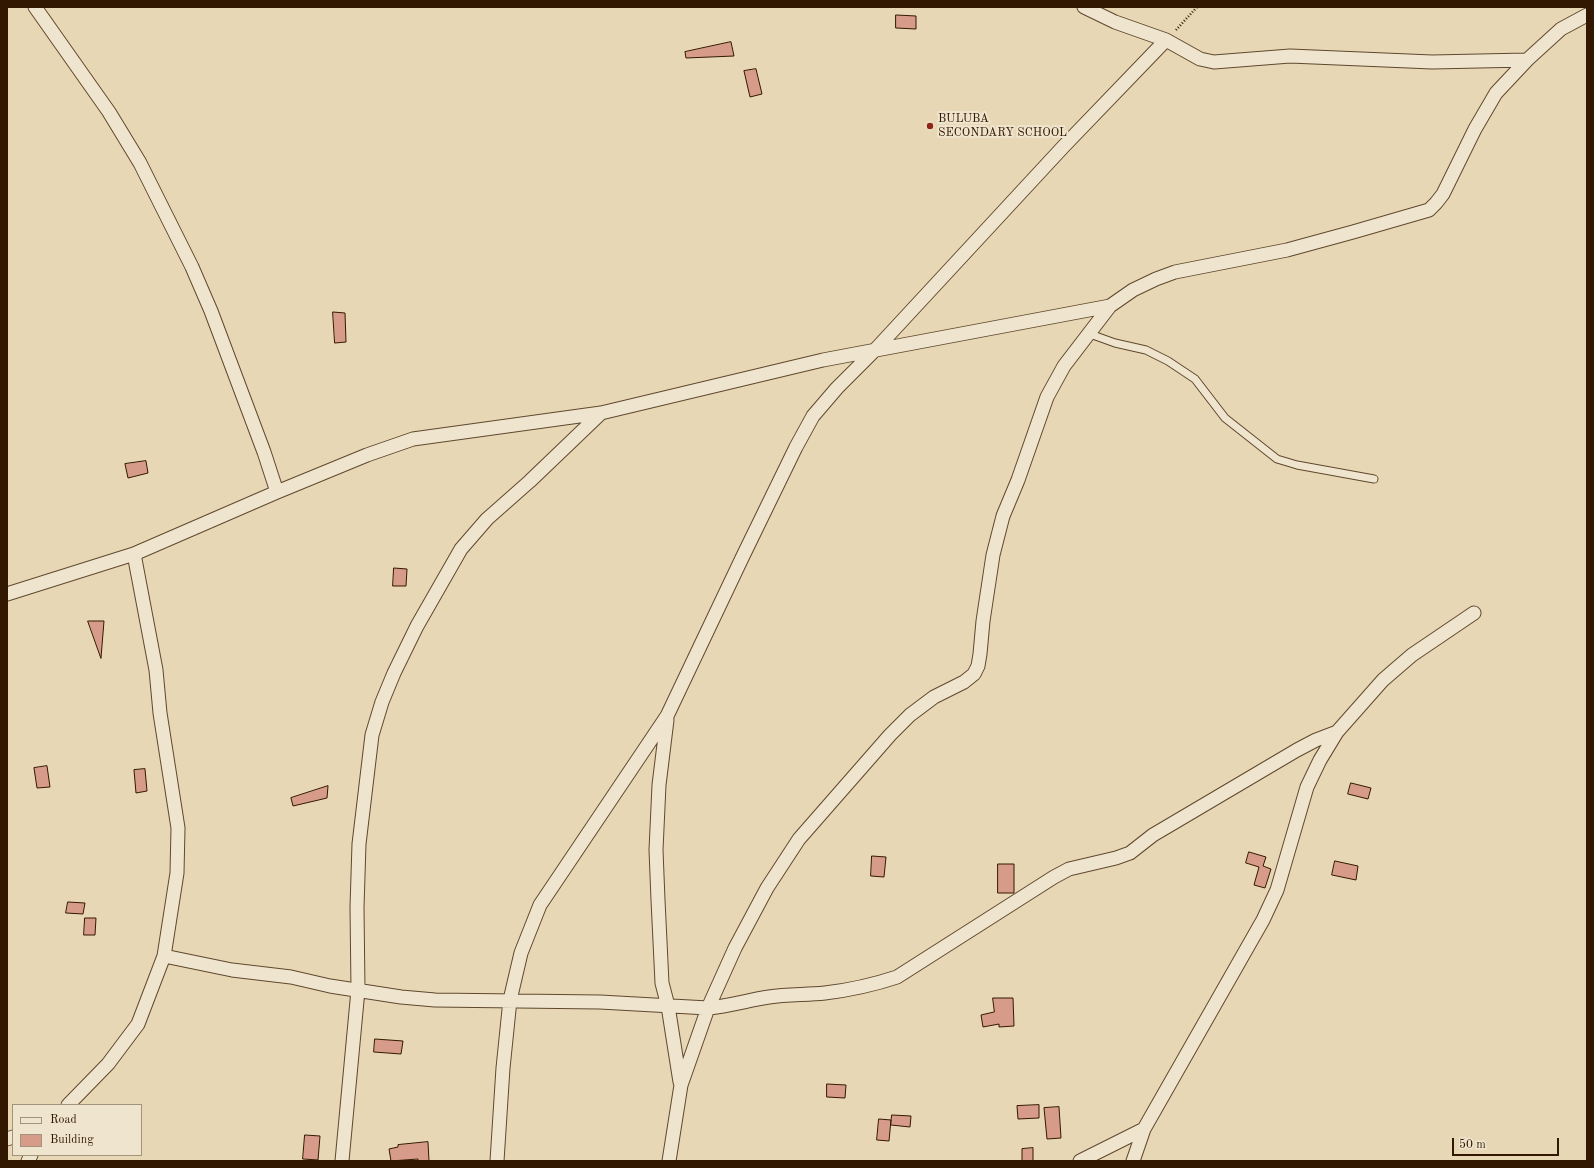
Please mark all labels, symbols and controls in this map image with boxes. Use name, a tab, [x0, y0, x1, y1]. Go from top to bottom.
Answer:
place label: BULUBA SECONDARY SCHOOL	[938, 112, 1067, 140]
marker: BULUBA SECONDARY SCHOOL	[925, 121, 935, 131]
legend	[12, 1104, 142, 1156]
text: Road	[50, 1114, 77, 1126]
scale bar	[1454, 1130, 1561, 1156]
text: Building	[50, 1134, 94, 1146]
text: 50 m	[1459, 1139, 1486, 1151]

